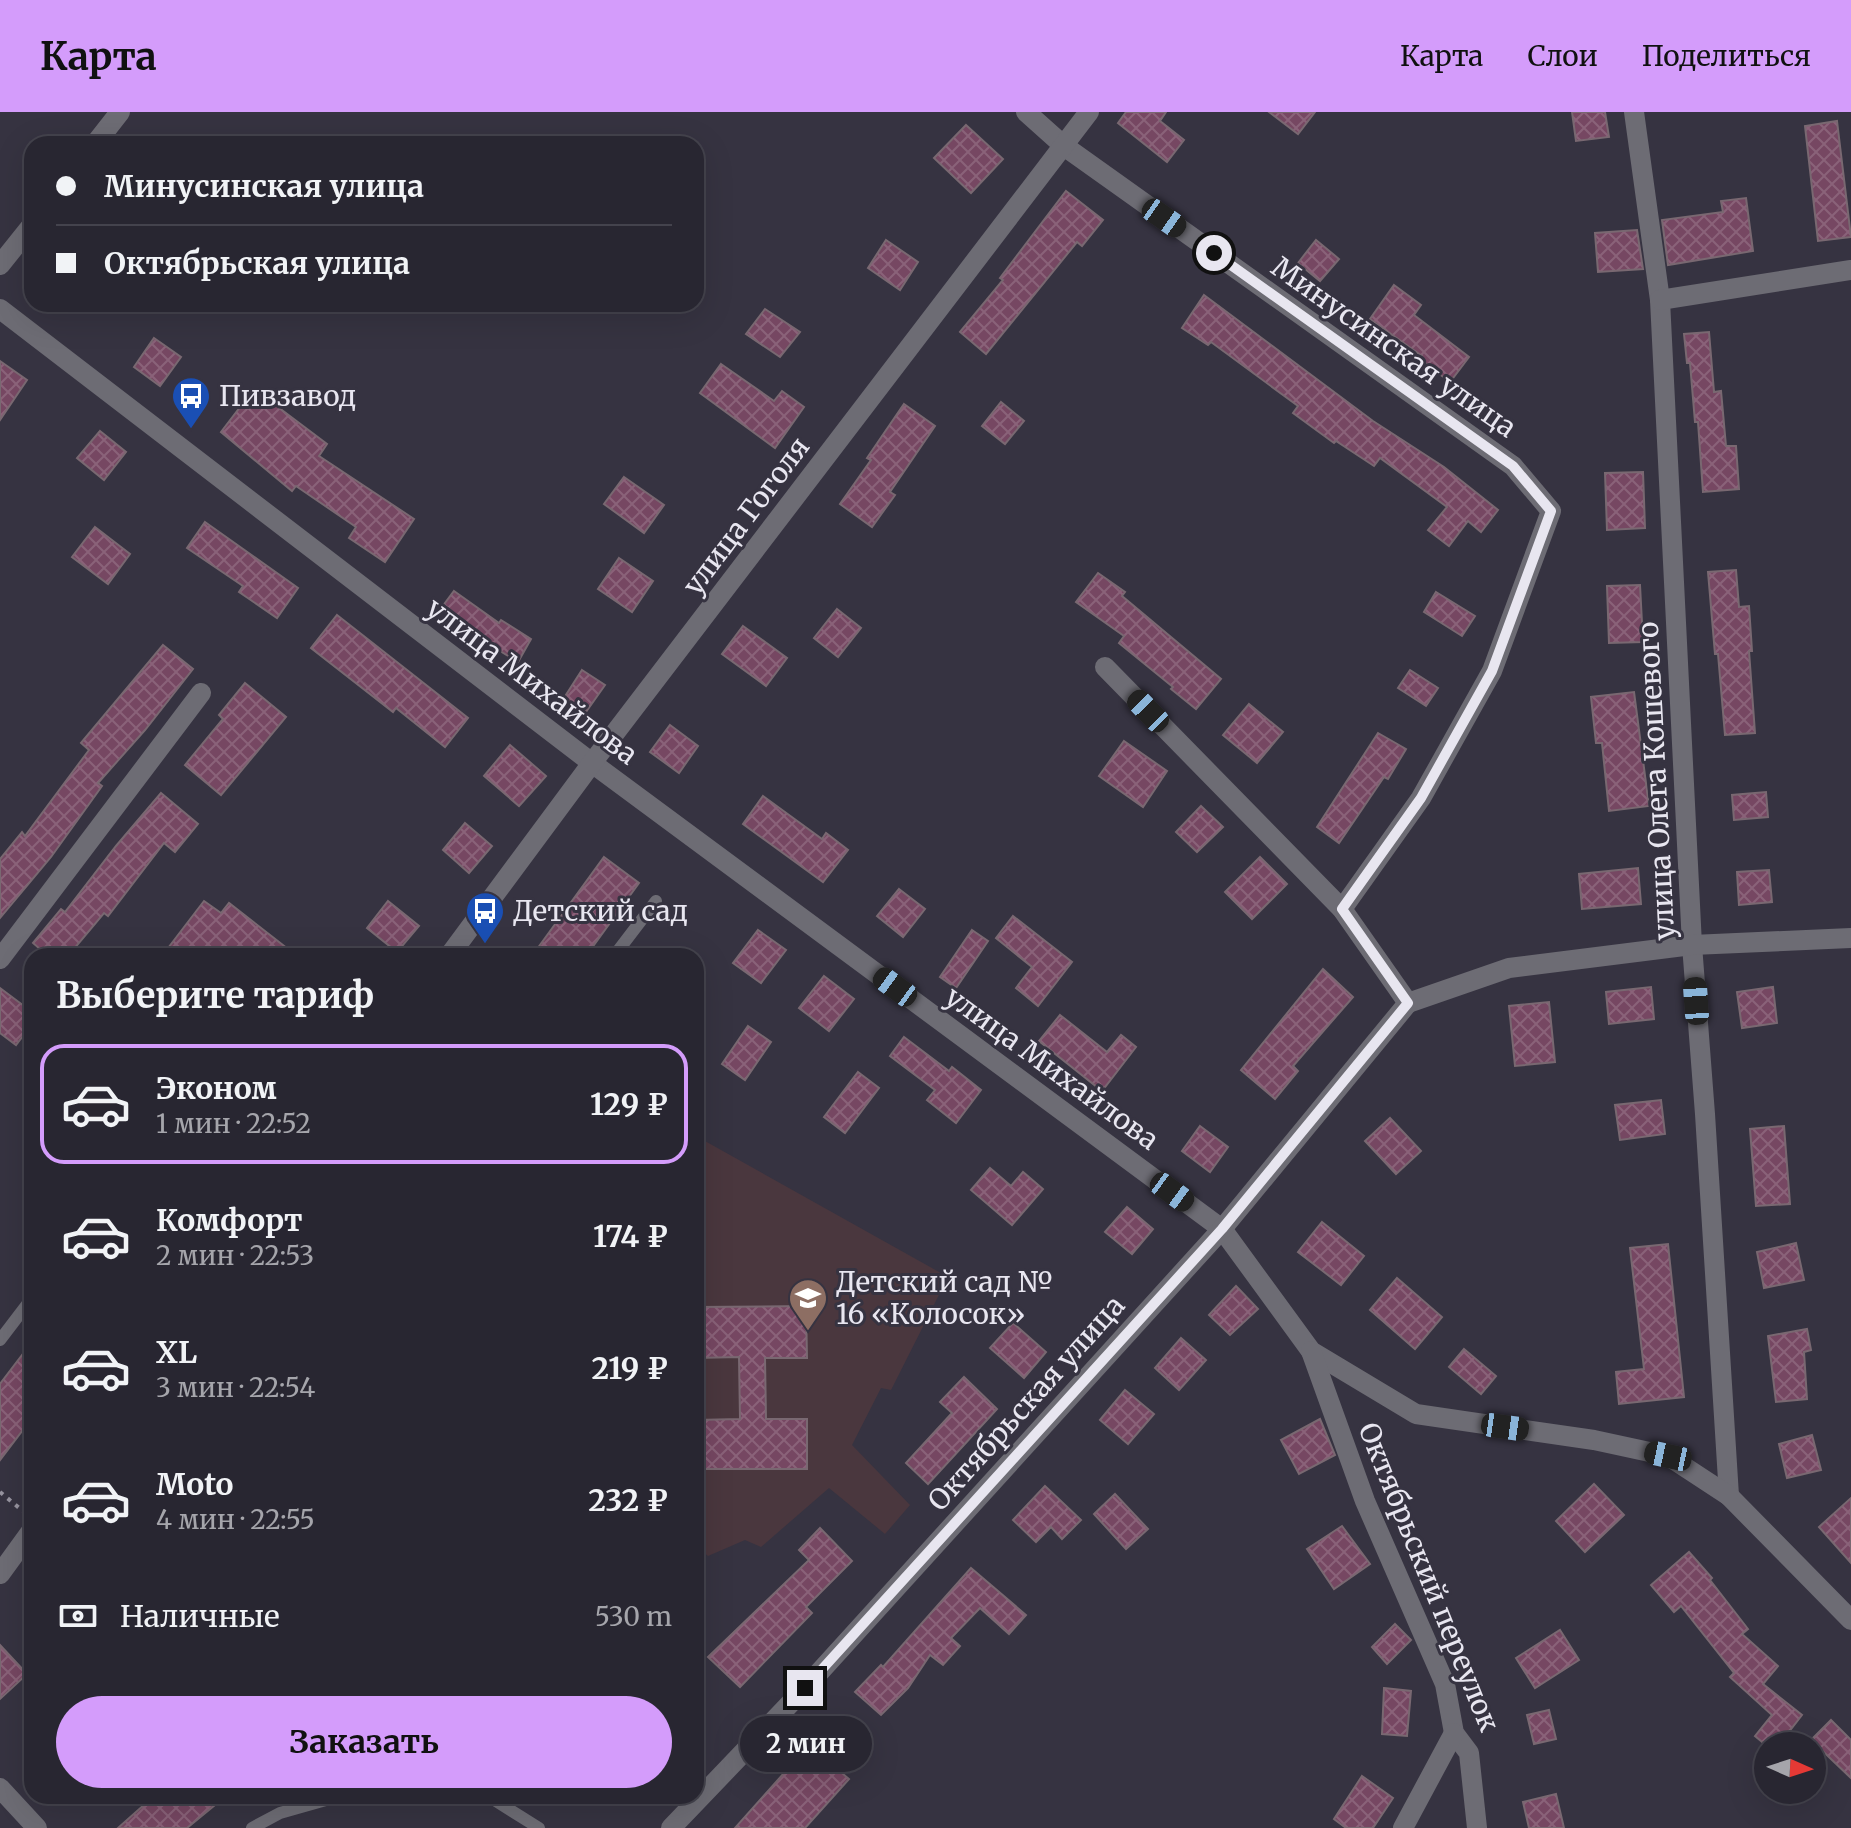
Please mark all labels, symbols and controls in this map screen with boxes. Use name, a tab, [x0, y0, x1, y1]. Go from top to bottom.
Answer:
text: Карта	[40, 33, 157, 80]
text: Карта	[1400, 38, 1483, 74]
text: Слои	[1527, 38, 1598, 74]
text: Поделиться	[1642, 38, 1811, 74]
text: Минусинская улица	[104, 167, 424, 205]
car	[1137, 194, 1191, 242]
route start	[1196, 235, 1232, 271]
text: Октябрьская улица	[104, 244, 410, 282]
street label: Минусинская улица	[1265, 249, 1523, 445]
bus stop icon: Пивзавод	[170, 375, 212, 430]
place label: Пивзавод	[219, 378, 356, 414]
street label: улица Гоголя	[675, 430, 817, 602]
street label: улица Михайлова	[419, 590, 645, 772]
street label: улица Олега Кошевого	[1630, 621, 1682, 941]
car	[1123, 685, 1173, 737]
bus stop icon: Детский сад	[464, 890, 506, 945]
place label: Детский сад	[513, 893, 688, 929]
car	[869, 963, 921, 1011]
text: Выберите тариф	[56, 973, 374, 1018]
car	[1682, 976, 1710, 1026]
street label: улица Михайлова	[938, 978, 1166, 1158]
icon: car	[60, 1068, 132, 1140]
text: Эконом	[156, 1069, 277, 1107]
text: 129 ₽	[590, 1085, 668, 1123]
text: 1 мин · 22:52	[156, 1107, 311, 1140]
car	[1146, 1168, 1198, 1216]
icon: car	[60, 1200, 132, 1272]
text: Комфорт	[156, 1201, 303, 1239]
text: 174 ₽	[593, 1217, 668, 1255]
text: 2 мин · 22:53	[156, 1239, 314, 1272]
place label: Детский сад № 16 «Колосок»	[836, 1264, 1055, 1332]
school or university icon: Детский сад № 16 «Колосок»	[787, 1277, 829, 1332]
street label: Октябрьская улица	[920, 1288, 1132, 1518]
icon: car	[60, 1332, 132, 1404]
text: XL	[156, 1333, 197, 1371]
text: 219 ₽	[591, 1349, 668, 1387]
text: 3 мин · 22:54	[156, 1371, 315, 1404]
car	[1480, 1412, 1530, 1442]
street label: Октябрьский переулок	[1351, 1417, 1508, 1737]
car	[1642, 1439, 1694, 1473]
icon: car	[60, 1464, 132, 1536]
text: Moto	[156, 1465, 234, 1503]
text: 232 ₽	[588, 1481, 668, 1519]
text: 4 мин · 22:55	[156, 1503, 315, 1536]
icon: cash	[56, 1594, 100, 1638]
text: Наличные	[120, 1597, 280, 1635]
text: 530 m	[595, 1600, 672, 1633]
route end	[787, 1670, 823, 1706]
button: Заказать	[56, 1696, 672, 1788]
callout: 2 мин	[739, 1716, 871, 1772]
text: 2 мин	[766, 1727, 846, 1760]
north arrow	[1754, 1732, 1826, 1804]
map controls	[1754, 1732, 1826, 1804]

